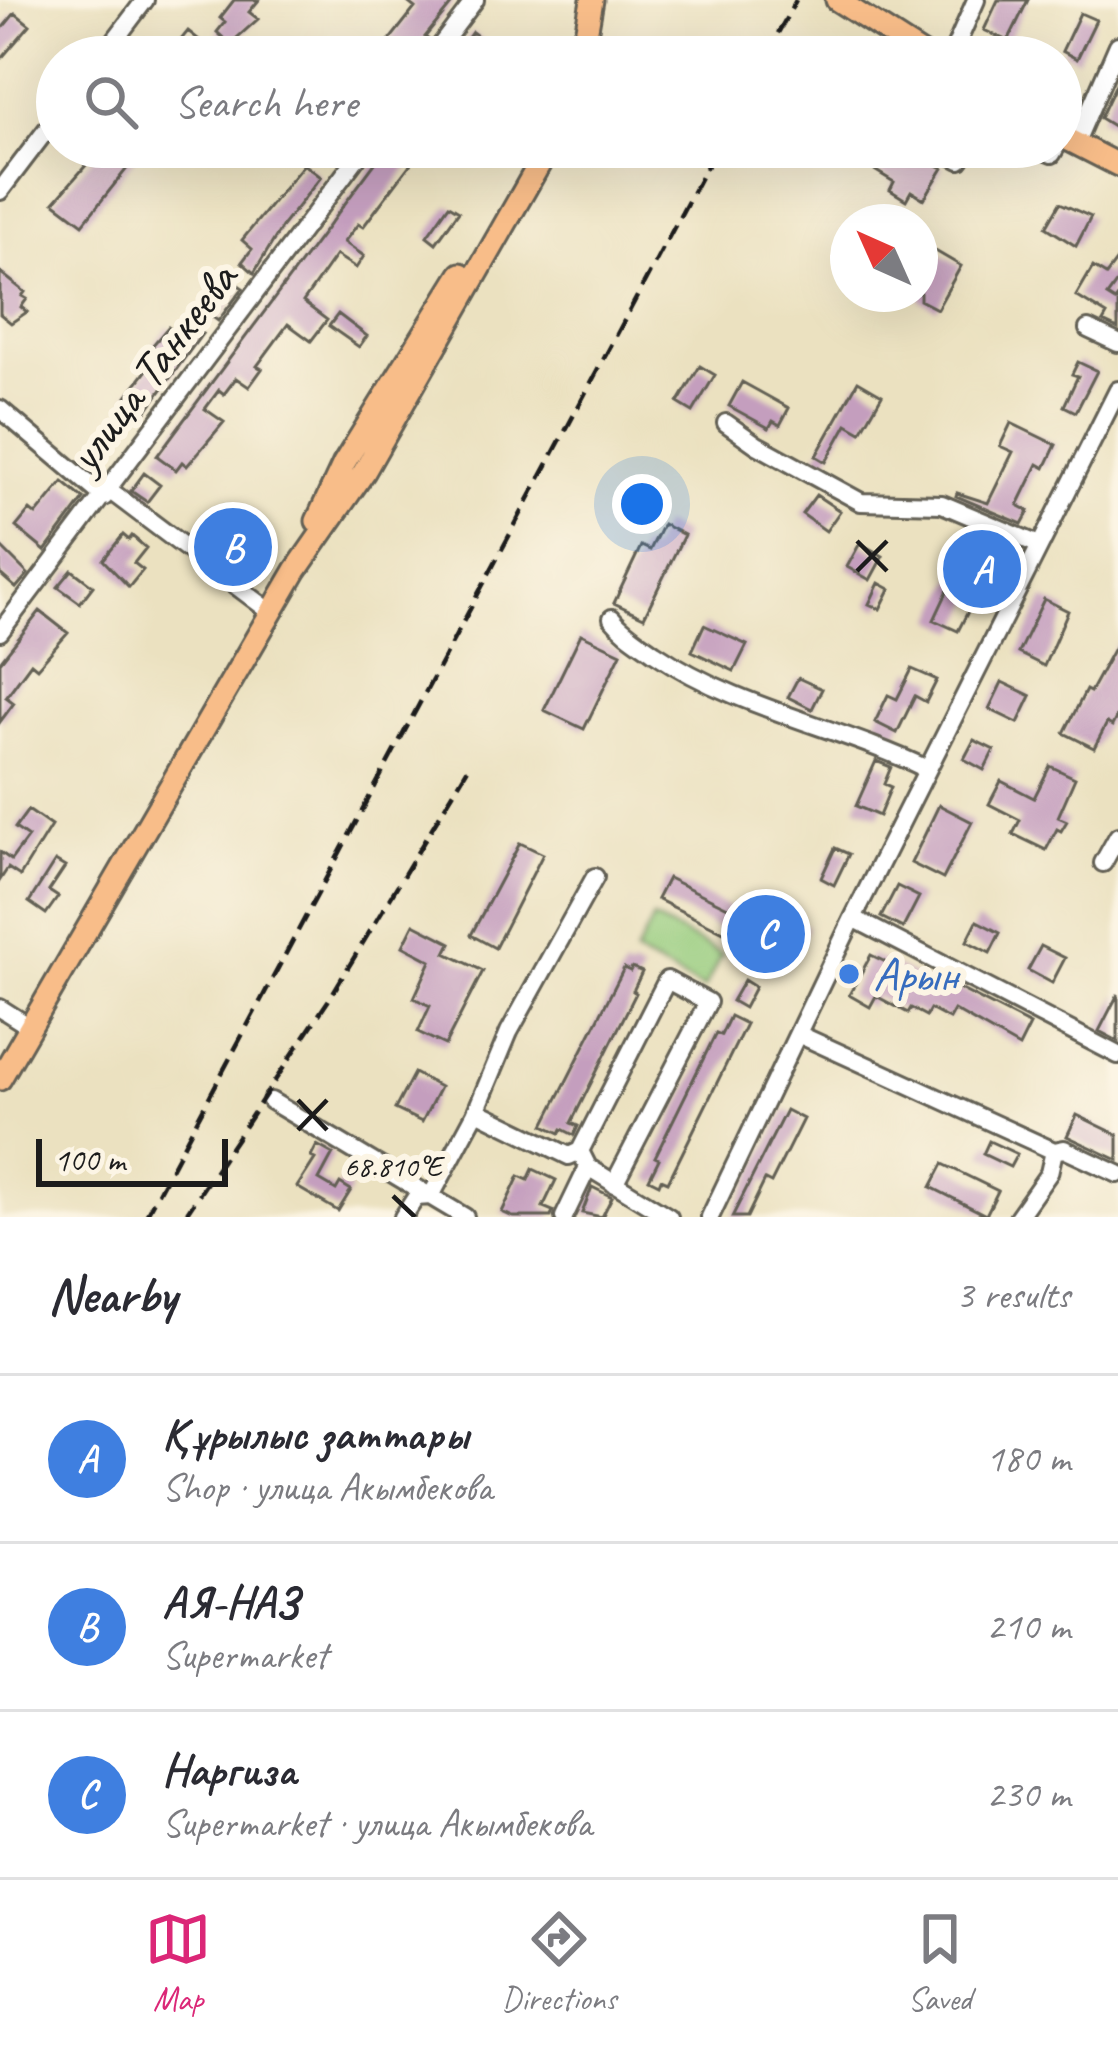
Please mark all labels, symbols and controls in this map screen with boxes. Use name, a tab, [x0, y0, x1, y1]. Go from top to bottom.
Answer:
search box	[36, 36, 1082, 168]
icon: search	[78, 69, 144, 135]
text: Search here	[174, 74, 357, 131]
north arrow	[830, 204, 938, 312]
street label: улица Танкеева	[52, 248, 252, 486]
your location	[612, 474, 672, 534]
pin: B	[194, 502, 272, 592]
pin: A	[943, 524, 1021, 614]
pin: C	[727, 889, 805, 979]
place label: Арын	[873, 944, 962, 1004]
marker: Арын	[836, 961, 862, 987]
scale bar	[36, 1133, 228, 1186]
text: 100 m	[54, 1139, 125, 1181]
text: 68.810°E	[344, 1147, 446, 1185]
text: Nearby	[48, 1263, 176, 1327]
text: 3 results	[956, 1271, 1070, 1320]
text: Құрылыс заттары	[162, 1406, 468, 1463]
text: A	[77, 1434, 97, 1483]
text: 180 m	[986, 1434, 1070, 1483]
text: Shop · улица Акымбекова	[162, 1463, 492, 1512]
text: АЯ-НАЗ	[162, 1574, 299, 1631]
text: B	[77, 1602, 97, 1651]
text: 210 m	[986, 1602, 1070, 1651]
text: Supermarket	[162, 1631, 328, 1680]
text: Наргиза	[162, 1742, 296, 1799]
text: C	[78, 1770, 96, 1819]
text: 230 m	[986, 1770, 1070, 1819]
text: Supermarket · улица Акымбекова	[162, 1799, 592, 1848]
tab: Map	[145, 1906, 211, 2020]
tab: Directions	[502, 1906, 616, 2020]
tab: Saved	[907, 1906, 973, 2020]

